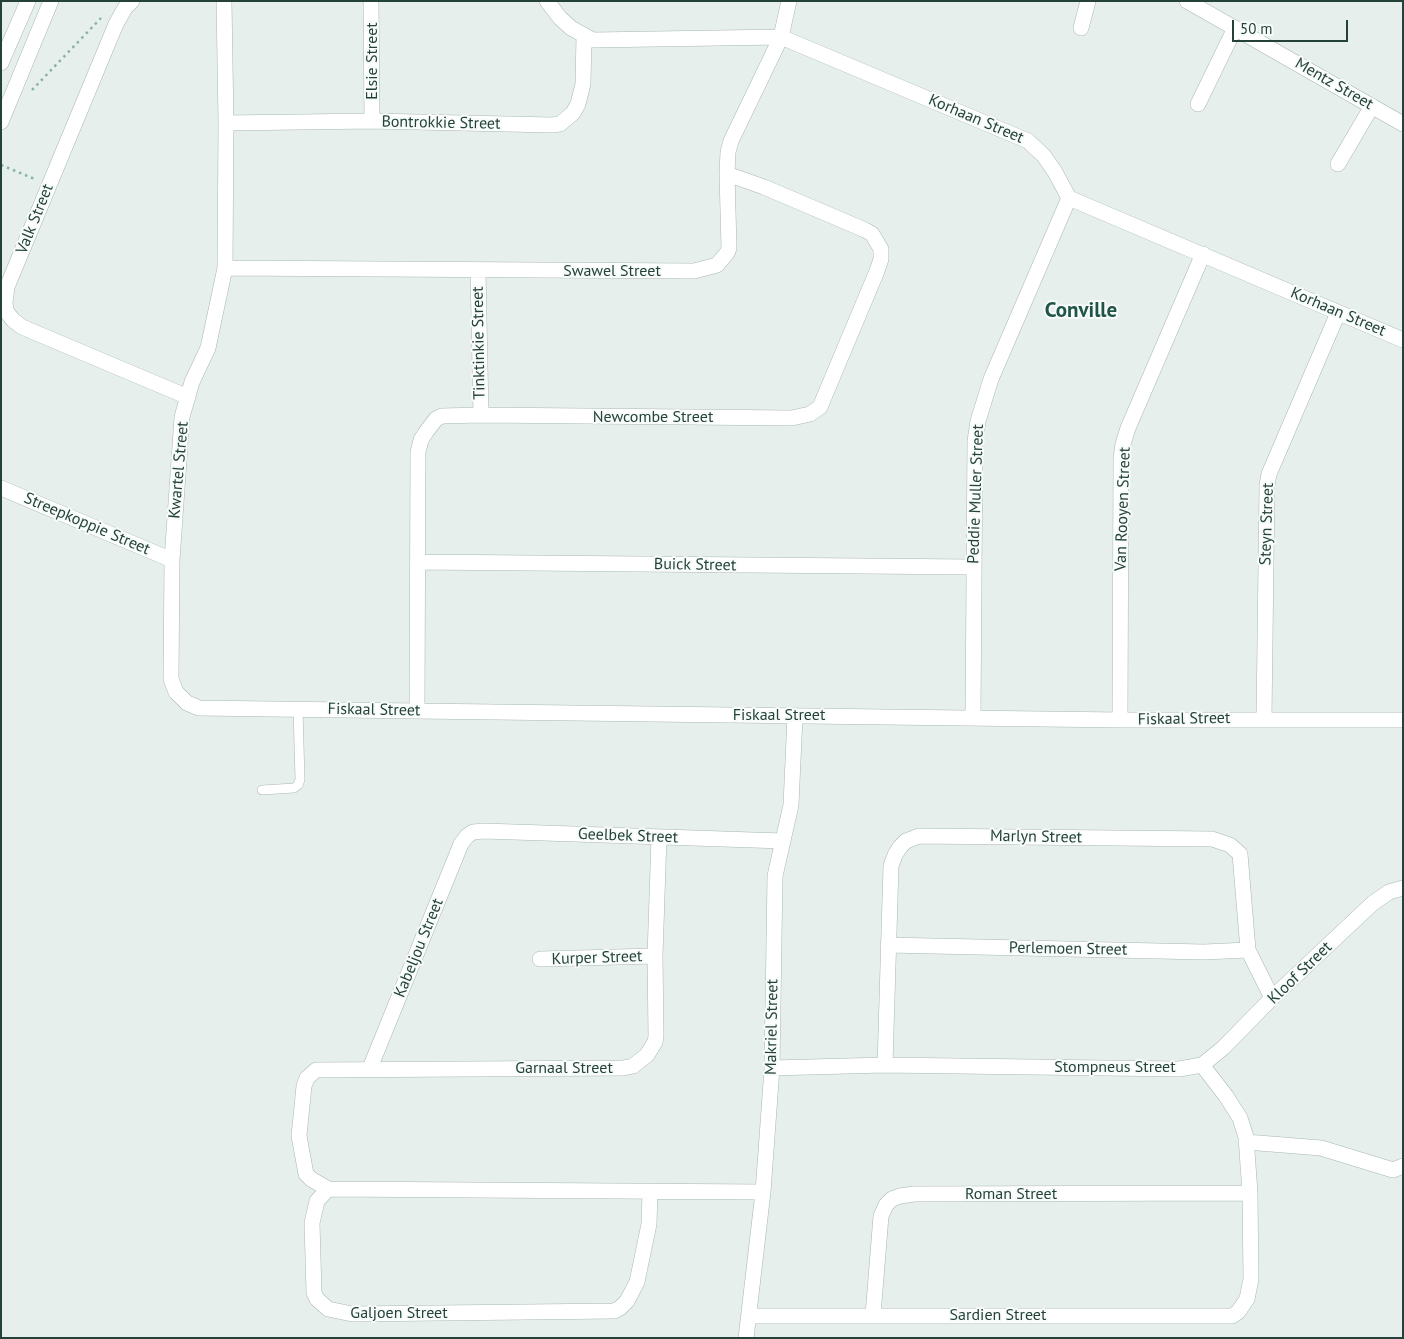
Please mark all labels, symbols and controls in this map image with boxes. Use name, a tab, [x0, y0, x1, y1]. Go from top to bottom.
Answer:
scale bar	[1234, 10, 1350, 42]
text: 50 m	[1240, 19, 1273, 38]
street label: Elsie Street	[362, 22, 382, 100]
street label: Mentz Street	[1291, 54, 1377, 114]
street label: Korhaan Street	[926, 90, 1026, 148]
street label: Bontrokkie Street	[381, 112, 501, 134]
street label: Valk Street	[12, 181, 58, 257]
street label: Swawel Street	[563, 261, 661, 281]
street label: Korhaan Street	[1288, 283, 1388, 341]
street label: Tinktinkie Street	[468, 286, 490, 400]
district label: Conville	[1045, 298, 1117, 324]
street label: Newcombe Street	[593, 407, 713, 427]
street label: Kwartel Street	[165, 421, 193, 519]
street label: Peddie Muller Street	[964, 424, 988, 564]
street label: Van Rooyen Street	[1111, 447, 1135, 571]
street label: Steyn Street	[1256, 482, 1278, 566]
street label: Streepkoppie Street	[21, 489, 153, 559]
street label: Buick Street	[654, 555, 736, 575]
street label: Fiskaal Street	[328, 700, 420, 720]
street label: Fiskaal Street	[733, 705, 825, 725]
street label: Fiskaal Street	[1138, 709, 1230, 729]
street label: Geelbek Street	[578, 825, 678, 847]
street label: Marlyn Street	[990, 827, 1082, 847]
street label: Kabeljou Street	[390, 896, 448, 1000]
street label: Perlemoen Street	[1009, 938, 1127, 960]
street label: Kloof Street	[1264, 938, 1336, 1008]
street label: Kurper Street	[551, 947, 643, 969]
street label: Makriel Street	[762, 979, 782, 1075]
street label: Stompneus Street	[1054, 1057, 1176, 1077]
street label: Garnaal Street	[515, 1058, 613, 1078]
street label: Roman Street	[965, 1184, 1057, 1204]
street label: Galjoen Street	[350, 1303, 448, 1323]
street label: Sardien Street	[950, 1305, 1046, 1325]

